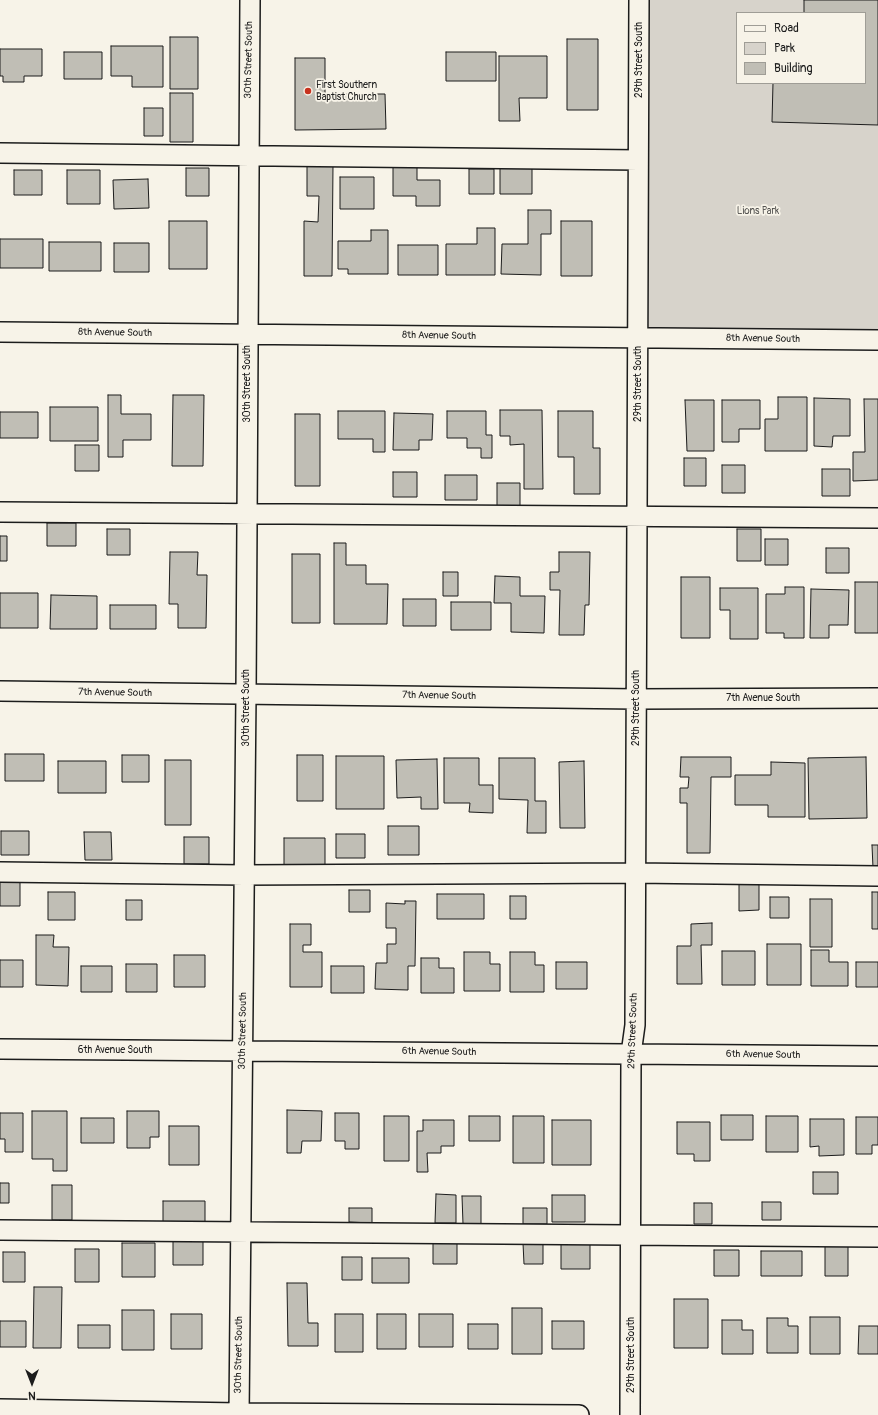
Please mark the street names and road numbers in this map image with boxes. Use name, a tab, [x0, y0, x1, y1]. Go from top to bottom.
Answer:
street label: 30th Street South	[242, 21, 256, 99]
street label: 29th Street South	[633, 22, 645, 98]
street label: 8th Avenue South	[78, 326, 152, 340]
street label: 8th Avenue South	[402, 329, 476, 343]
street label: 8th Avenue South	[726, 332, 800, 346]
street label: 30th Street South	[241, 345, 253, 423]
street label: 29th Street South	[632, 346, 644, 422]
street label: 30th Street South	[240, 669, 252, 747]
street label: 29th Street South	[630, 670, 642, 746]
street label: 7th Avenue South	[78, 686, 152, 700]
street label: 7th Avenue South	[402, 689, 476, 703]
street label: 7th Avenue South	[726, 692, 800, 704]
street label: 30th Street South	[236, 992, 250, 1070]
street label: 29th Street South	[626, 993, 640, 1069]
street label: 6th Avenue South	[78, 1044, 152, 1056]
street label: 6th Avenue South	[402, 1045, 476, 1059]
street label: 6th Avenue South	[726, 1048, 800, 1062]
street label: 30th Street South	[232, 1316, 246, 1394]
street label: 29th Street South	[625, 1317, 637, 1393]

